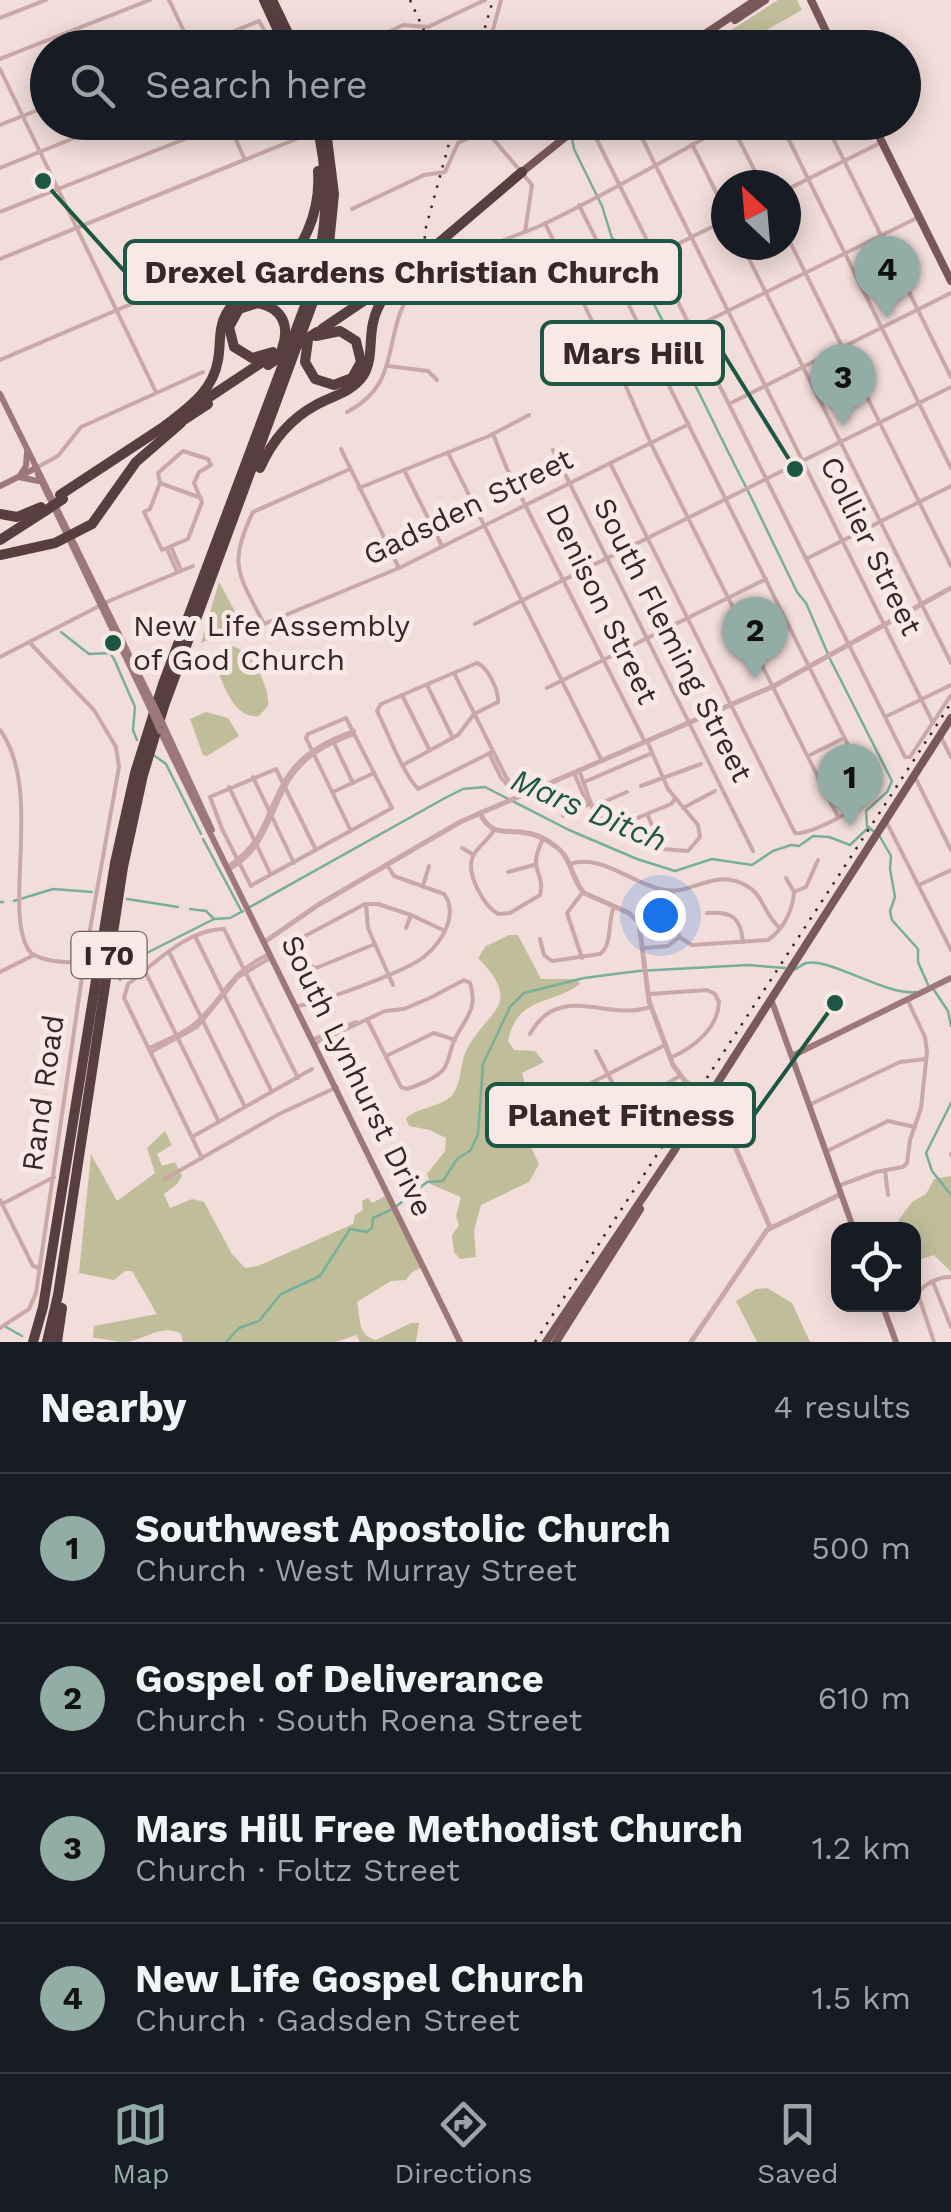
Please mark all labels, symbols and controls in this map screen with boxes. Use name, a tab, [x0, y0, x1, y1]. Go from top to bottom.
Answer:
search box	[30, 30, 921, 140]
icon: search	[65, 58, 120, 113]
text: Search here	[145, 63, 368, 107]
north arrow	[711, 170, 801, 260]
pin: 4	[854, 236, 920, 318]
callout: Drexel Gardens Christian Church	[125, 241, 680, 303]
text: Drexel Gardens Christian Church	[144, 253, 660, 291]
callout: Mars Hill	[542, 322, 723, 384]
text: Mars Hill	[562, 334, 704, 372]
pin: 3	[810, 344, 876, 426]
street label: Gadsden Street	[357, 441, 579, 572]
street label: Collier Street	[813, 451, 930, 641]
street label: South Fleming Street	[587, 492, 760, 788]
street label: Denison Street	[539, 498, 666, 710]
pin: 2	[722, 596, 788, 679]
place label: New Life Assembly of God Church	[133, 608, 410, 677]
marker: New Life Assembly of God Church	[102, 632, 124, 654]
pin: 1	[818, 744, 882, 826]
water label: Mars Ditch	[506, 760, 672, 860]
your location	[635, 890, 686, 941]
street label: South Lynhurst Drive	[274, 930, 441, 1222]
road number: I 70	[72, 932, 146, 978]
street label: Rand Road	[14, 1012, 71, 1173]
callout: Planet Fitness	[487, 1084, 754, 1146]
text: Planet Fitness	[507, 1096, 735, 1134]
map controls	[831, 1222, 921, 1312]
button: locate	[831, 1222, 921, 1312]
text: Nearby	[40, 1383, 187, 1432]
text: 4 results	[773, 1388, 911, 1426]
text: Southwest Apostolic Church	[135, 1507, 671, 1551]
text: 1	[66, 1529, 79, 1567]
text: 500 m	[811, 1529, 911, 1567]
text: Church · West Murray Street	[135, 1551, 577, 1589]
text: Gospel of Deliverance	[135, 1657, 544, 1701]
text: 2	[63, 1679, 82, 1717]
text: 610 m	[818, 1679, 911, 1717]
text: Church · South Roena Street	[135, 1701, 582, 1739]
text: Mars Hill Free Methodist Church	[135, 1807, 743, 1851]
text: 3	[63, 1829, 82, 1867]
text: 1.2 km	[812, 1829, 911, 1867]
text: Church · Foltz Street	[135, 1851, 460, 1889]
text: New Life Gospel Church	[135, 1957, 584, 2001]
text: 4	[62, 1979, 83, 2017]
text: 1.5 km	[812, 1979, 911, 2017]
text: Church · Gadsden Street	[135, 2001, 520, 2039]
tab: Map	[112, 2097, 170, 2190]
tab: Directions	[394, 2097, 533, 2190]
tab: Saved	[757, 2097, 839, 2190]

